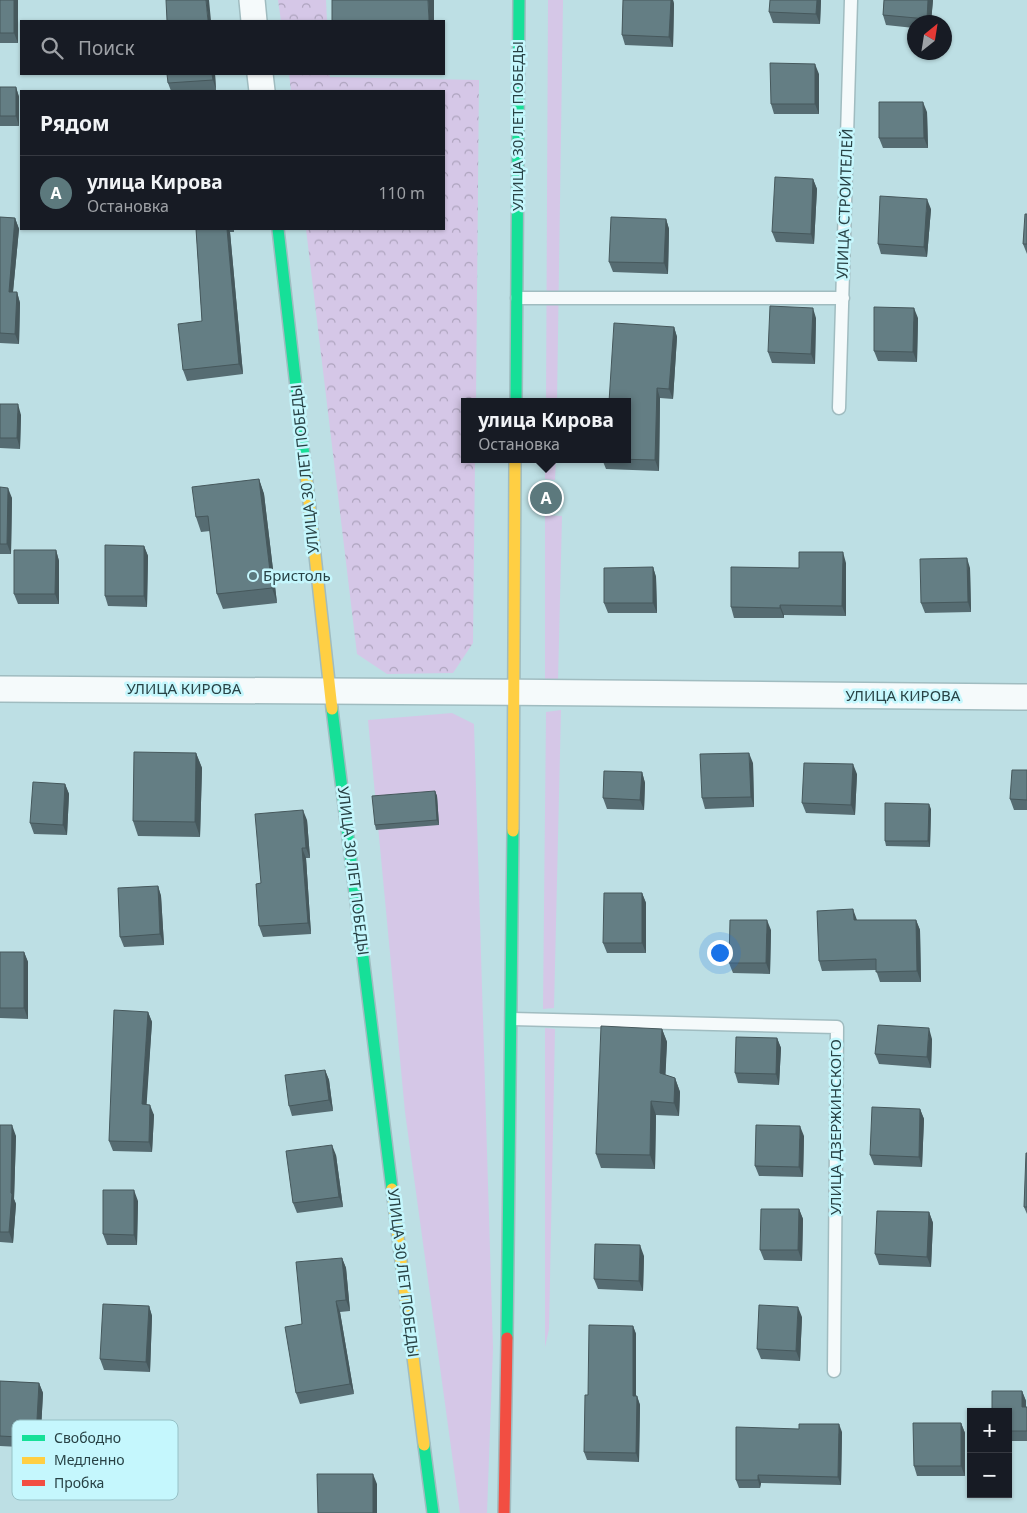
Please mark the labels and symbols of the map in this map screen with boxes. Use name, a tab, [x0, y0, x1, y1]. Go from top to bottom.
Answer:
north arrow	[907, 15, 952, 60]
street label: УЛИЦА 30 ЛЕТ ПОБЕДЫ	[507, 41, 527, 211]
street label: УЛИЦА СТРОИТЕЛЕЙ	[831, 128, 857, 280]
street label: УЛИЦА 30 ЛЕТ ПОБЕДЫ	[285, 384, 323, 555]
pin: A	[530, 479, 562, 517]
place label: Бристоль	[263, 565, 331, 585]
marker: Бристоль	[247, 570, 259, 582]
street label: УЛИЦА КИРОВА	[127, 678, 242, 698]
street label: УЛИЦА КИРОВА	[846, 685, 961, 705]
street label: УЛИЦА 30 ЛЕТ ПОБЕДЫ	[334, 785, 374, 956]
your location	[707, 940, 733, 966]
street label: УЛИЦА ДЗЕРЖИНСКОГО	[825, 1039, 845, 1215]
street label: УЛИЦА 30 ЛЕТ ПОБЕДЫ	[384, 1187, 424, 1358]
legend	[12, 1420, 178, 1500]
text: Свободно	[54, 1428, 121, 1447]
text: Медленно	[54, 1450, 125, 1469]
text: Пробка	[54, 1473, 104, 1492]

